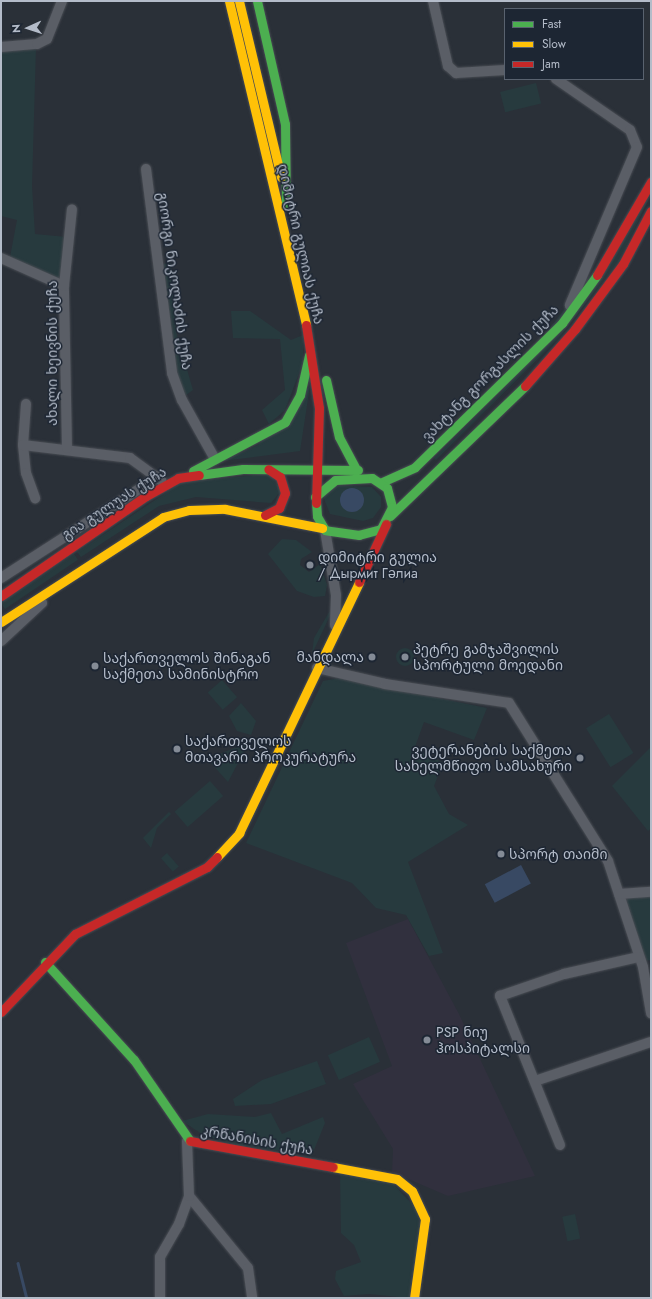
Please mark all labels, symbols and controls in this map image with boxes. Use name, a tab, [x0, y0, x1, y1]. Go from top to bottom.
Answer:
north arrow	[8, 8, 48, 48]
legend	[504, 8, 644, 80]
text: Fast	[542, 15, 561, 33]
text: N	[8, 24, 24, 33]
text: Slow	[542, 35, 566, 53]
text: Jam	[542, 55, 560, 73]
street label: დიმიტრი გულიას ქუჩა	[274, 162, 328, 326]
street label: გიორგი ნიკოლაძის ქუჩა	[154, 191, 196, 371]
street label: ახალი ხეივნის ქუჩა	[44, 280, 60, 426]
street label: ვახტანგ გორგასლის ქუჩა	[418, 301, 562, 445]
street label: გია გულუას ქუჩა	[59, 463, 169, 543]
place label: დიმიტრი გულია / Дырмит Гәлиа	[318, 549, 437, 582]
marker: დიმიტრი გულია / Дырмит Гәлиа	[305, 560, 315, 570]
place label: პეტრე გამჯაშვილის სპორტული მოედანი	[413, 641, 563, 674]
place label: მანდალა	[296, 649, 364, 665]
place label: საქართველოს შინაგან საქმეთა სამინისტრო	[103, 650, 270, 682]
marker: მანდალა	[367, 652, 377, 662]
marker: პეტრე გამჯაშვილის სპორტული მოედანი	[400, 652, 410, 662]
marker: საქართველოს შინაგან საქმეთა სამინისტრო	[90, 661, 100, 671]
place label: საქართველოს მთავარი პროკურატურა	[185, 733, 356, 766]
place label: ვეტერანების საქმეთა სახელმწიფო სამსახური	[395, 742, 572, 774]
marker: საქართველოს მთავარი პროკურატურა	[172, 744, 182, 754]
marker: ვეტერანების საქმეთა სახელმწიფო სამსახური	[575, 753, 585, 763]
place label: სპორტ თაიმი	[509, 846, 608, 862]
marker: სპორტ თაიმი	[496, 849, 506, 859]
place label: PSP ნიუ ჰოსპიტალსი	[436, 1024, 530, 1056]
marker: PSP ნიუ ჰოსპიტალსი	[421, 1034, 433, 1046]
street label: კრწანისის ქუჩა	[200, 1122, 314, 1158]

